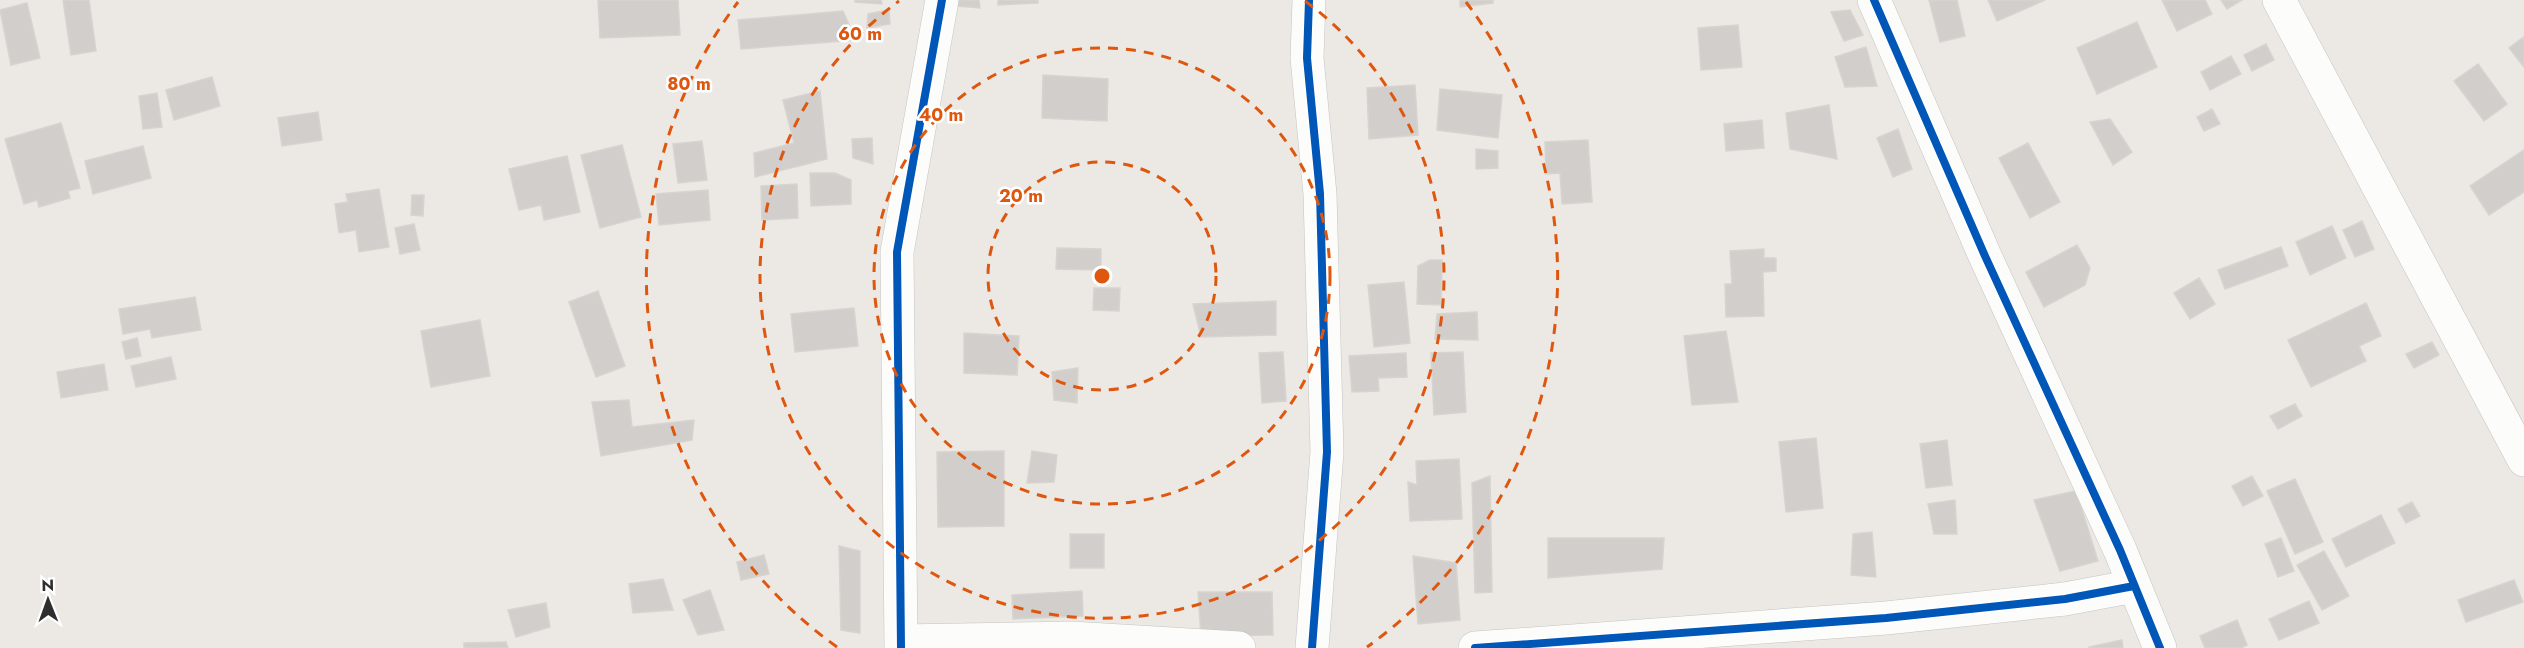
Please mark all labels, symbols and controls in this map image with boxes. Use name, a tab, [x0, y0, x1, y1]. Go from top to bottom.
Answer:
text: 60 m	[838, 21, 882, 47]
text: 80 m	[667, 71, 711, 97]
text: 40 m	[919, 102, 963, 128]
text: 20 m	[999, 183, 1043, 209]
centre of rings	[1092, 266, 1112, 286]
north arrow	[18, 570, 78, 630]
text: N	[41, 574, 54, 597]

